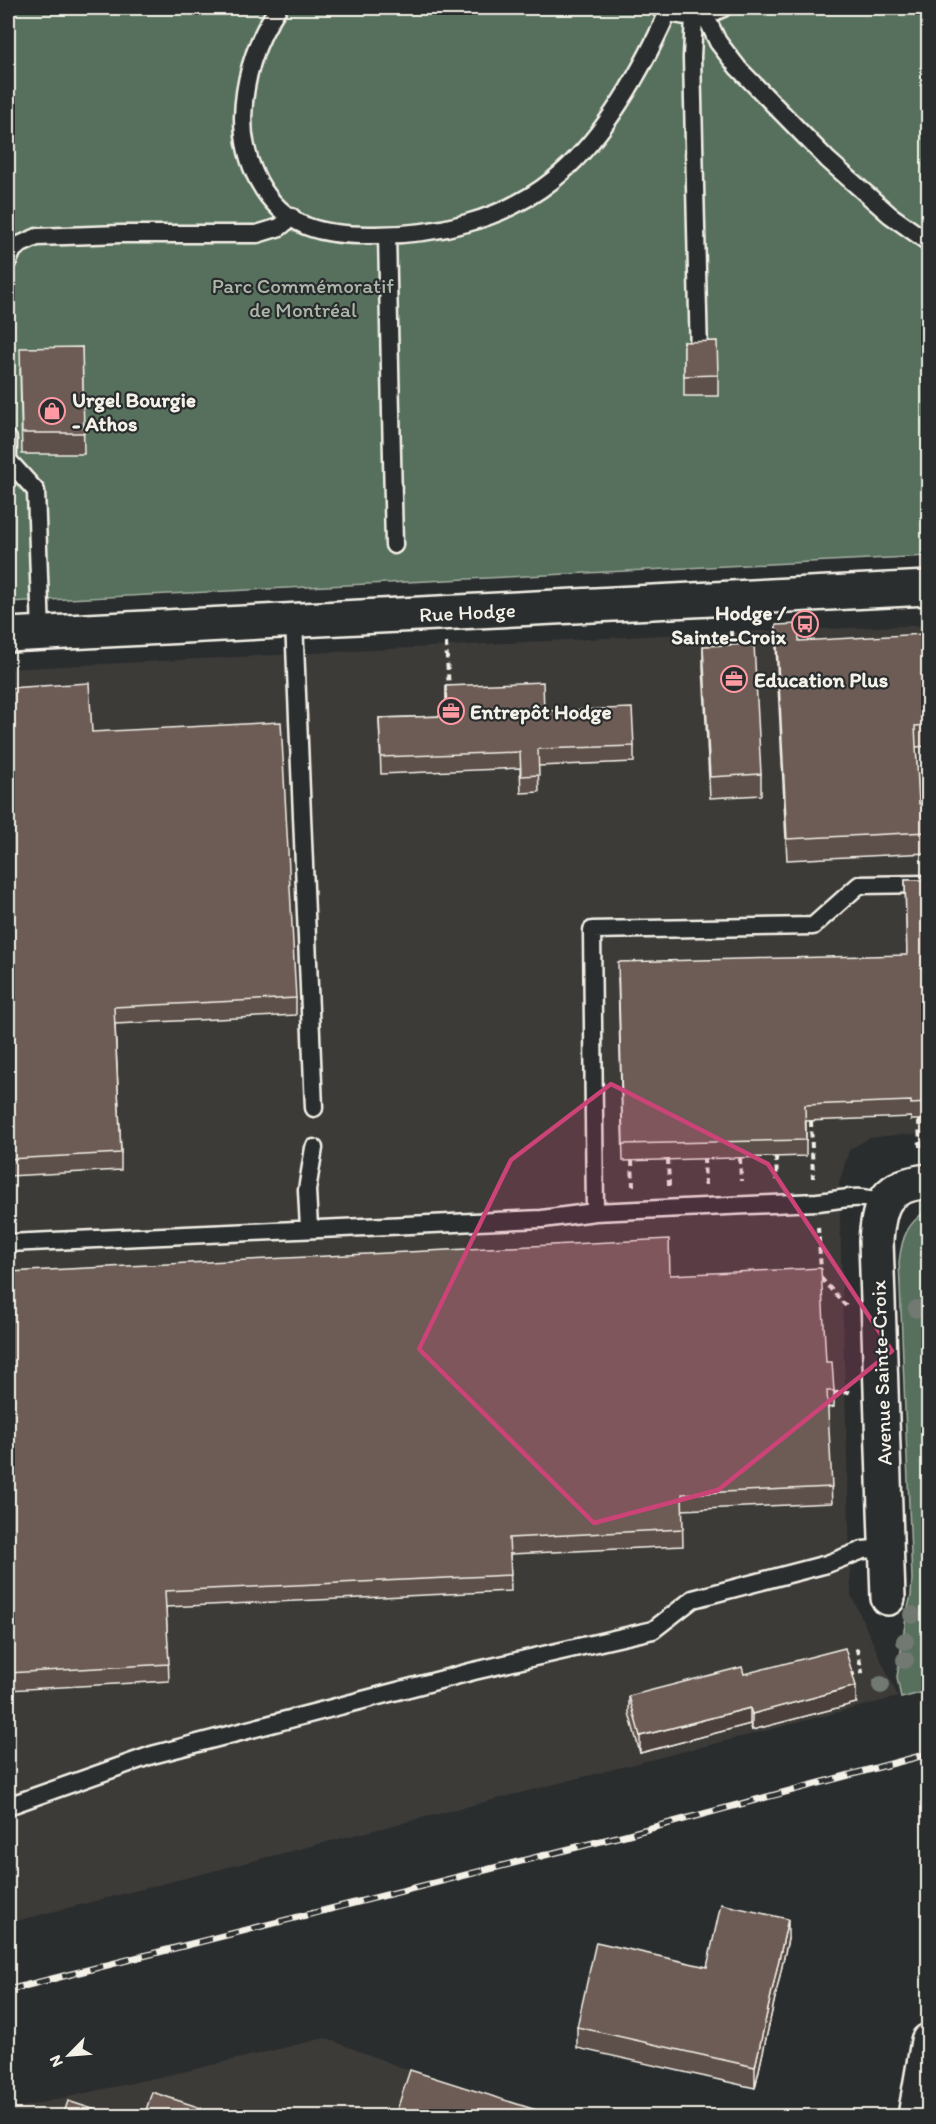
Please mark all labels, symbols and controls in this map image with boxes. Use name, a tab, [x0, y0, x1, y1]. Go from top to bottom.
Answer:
park label: Parc Commémoratif de Montréal	[212, 273, 394, 322]
place label: Urgel Bourgie - Athos	[72, 387, 196, 436]
shop icon: Urgel Bourgie - Athos	[37, 396, 67, 426]
street label: Rue Hodge	[419, 597, 516, 626]
place label: Hodge / Sainte-Croix	[671, 600, 787, 649]
bus stop icon: Hodge / Sainte-Croix	[790, 609, 820, 639]
office icon: Education Plus	[719, 664, 749, 694]
place label: Education Plus	[754, 667, 888, 692]
office icon: Entrepôt Hodge	[436, 696, 466, 726]
place label: Entrepôt Hodge	[470, 699, 612, 725]
street label: Avenue Sainte-Croix	[865, 1279, 897, 1466]
north arrow	[39, 2025, 99, 2085]
text: N	[45, 2052, 67, 2070]

